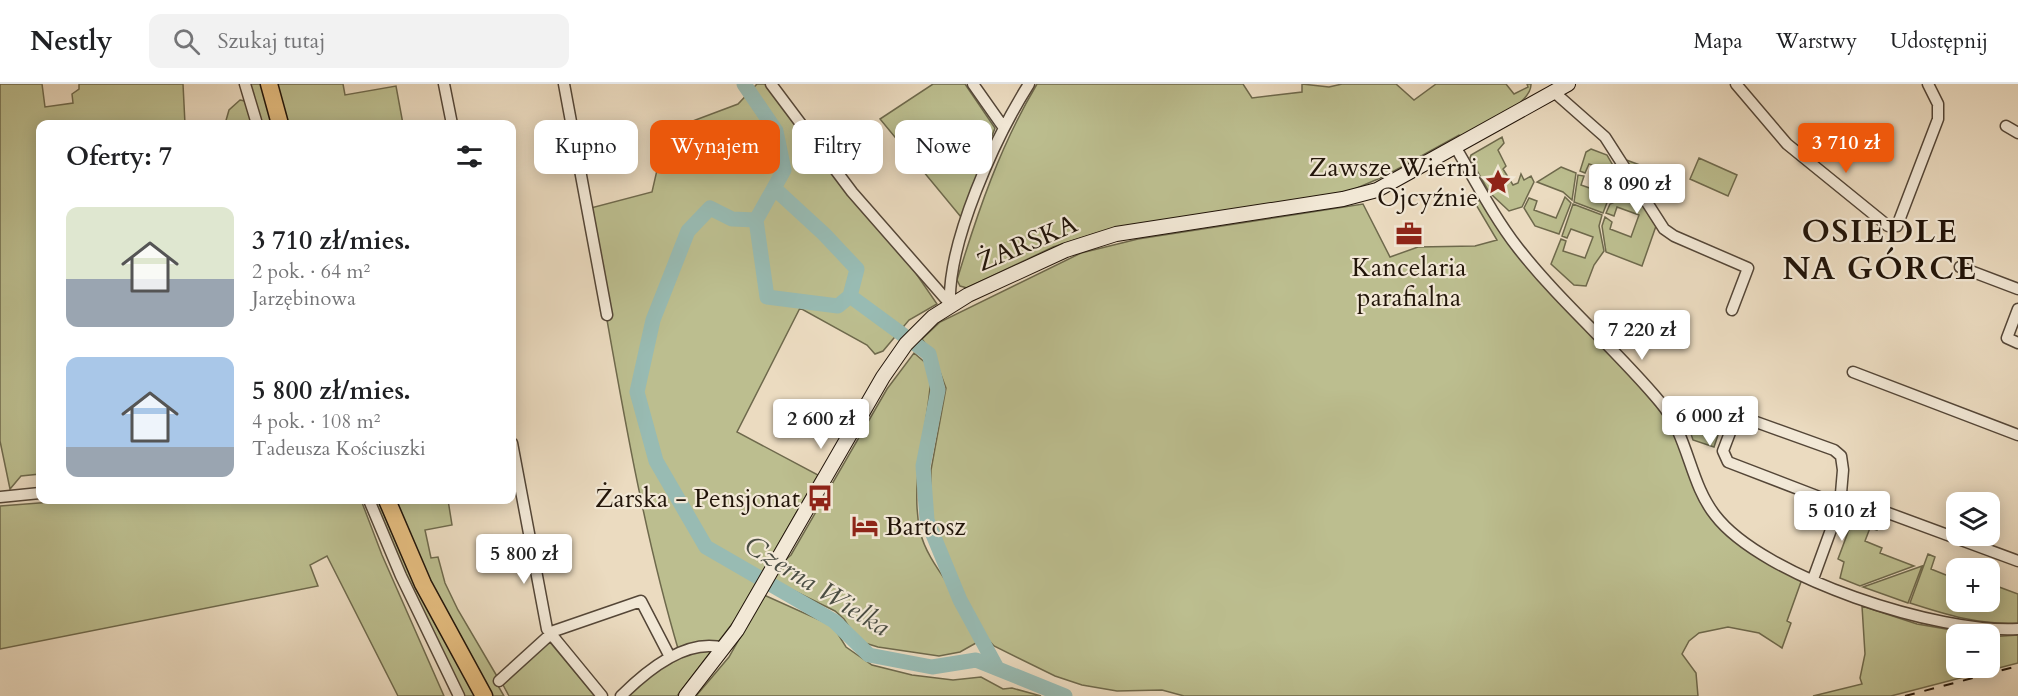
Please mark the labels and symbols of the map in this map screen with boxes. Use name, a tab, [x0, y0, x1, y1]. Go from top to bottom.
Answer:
pin: 3 710 zł	[1784, 123, 1908, 174]
place label: Zawsze Wierni Ojcyźnie	[1309, 150, 1478, 215]
pin: 8 090 zł	[1575, 164, 1699, 215]
place icon: Zawsze Wierni Ojcyźnie	[1483, 167, 1513, 197]
street label: ŻARSKA	[971, 206, 1083, 280]
district label: OSIEDLE NA GÓRCE	[1782, 210, 1978, 291]
office icon: Kancelaria parafialna	[1394, 219, 1424, 249]
place label: Kancelaria parafialna	[1352, 250, 1466, 315]
pin: 7 220 zł	[1580, 310, 1704, 361]
pin: 6 000 zł	[1648, 396, 1772, 447]
pin: 2 600 zł	[759, 399, 883, 450]
place label: Żarska - Pensjonat	[595, 481, 800, 516]
bus stop icon: Żarska - Pensjonat	[805, 483, 835, 513]
pin: 5 010 zł	[1780, 491, 1904, 542]
place label: Bartosz	[885, 509, 966, 544]
hotel icon: Bartosz	[850, 511, 880, 541]
water label: Czerna Wielka	[737, 527, 897, 645]
pin: 5 800 zł	[462, 534, 586, 585]

